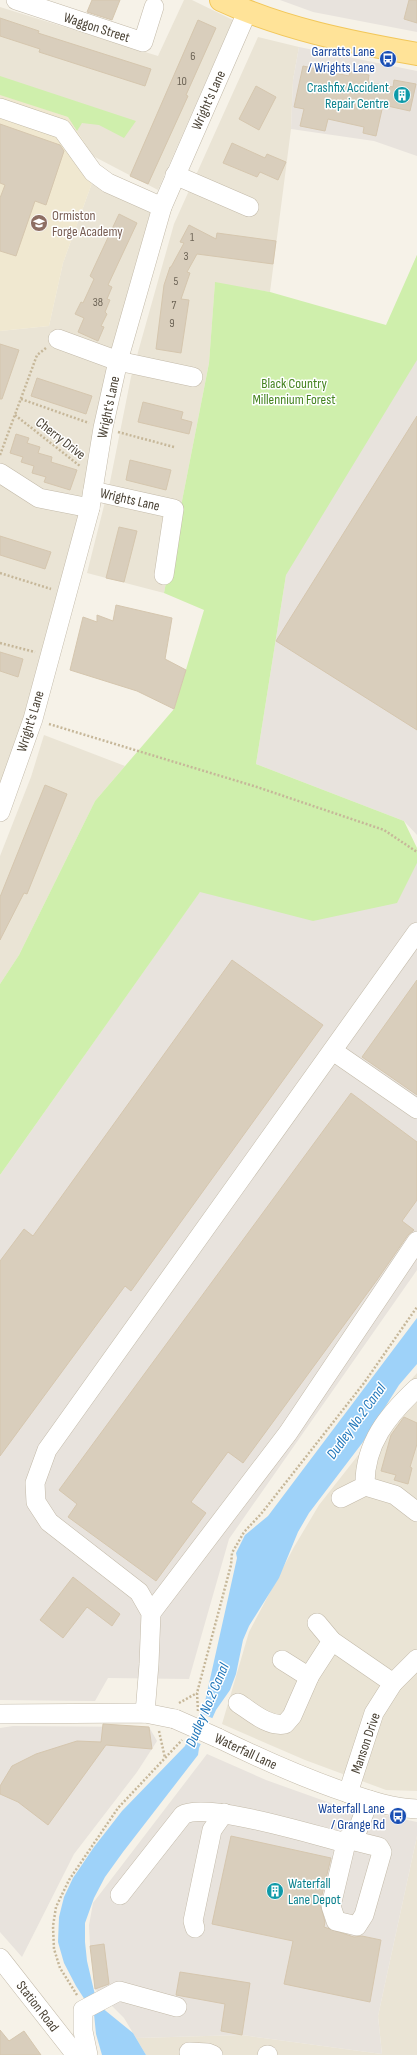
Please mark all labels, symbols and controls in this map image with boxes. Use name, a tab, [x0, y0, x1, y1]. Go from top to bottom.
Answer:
street label: Waggon Street	[61, 9, 132, 46]
place label: Garratts Lane / Wrights Lane	[308, 43, 375, 76]
house number: 6	[190, 49, 196, 64]
bus stop icon: Garratts Lane / Wrights Lane	[378, 49, 398, 69]
street label: Wright's Lane	[188, 68, 229, 133]
house number: 10	[177, 74, 187, 89]
place label: Crashfix Accident Repair Centre	[307, 79, 389, 112]
building icon: Crashfix Accident Repair Centre	[392, 85, 412, 105]
place label: Ormiston Forge Academy	[52, 207, 123, 240]
school or university icon: Ormiston Forge Academy	[29, 213, 49, 233]
house number: 1	[190, 230, 195, 245]
house number: 3	[183, 249, 189, 264]
house number: 5	[174, 274, 179, 289]
house number: 38	[93, 295, 103, 310]
house number: 7	[172, 298, 177, 313]
house number: 9	[169, 316, 175, 331]
street label: Wright's Lane	[94, 374, 123, 440]
park label: Black Country Millennium Forest	[252, 375, 336, 408]
street label: Cherry Drive	[32, 414, 89, 463]
street label: Wrights Lane	[98, 484, 161, 515]
street label: Wright's Lane	[13, 688, 48, 754]
water label: Dudley No.2 Canal	[322, 1379, 391, 1463]
water label: Dudley No.2 Canal	[181, 1659, 234, 1750]
street label: Manson Drive	[347, 1711, 384, 1776]
street label: Waterfall Lane	[212, 1730, 280, 1773]
place label: Waterfall Lane / Grange Rd	[318, 1800, 385, 1833]
bus stop icon: Waterfall Lane / Grange Rd	[388, 1806, 408, 1826]
place label: Waterfall Lane Depot	[288, 1875, 341, 1908]
building icon: Waterfall Lane Depot	[265, 1881, 285, 1901]
street label: Station Road	[12, 1978, 63, 2035]

